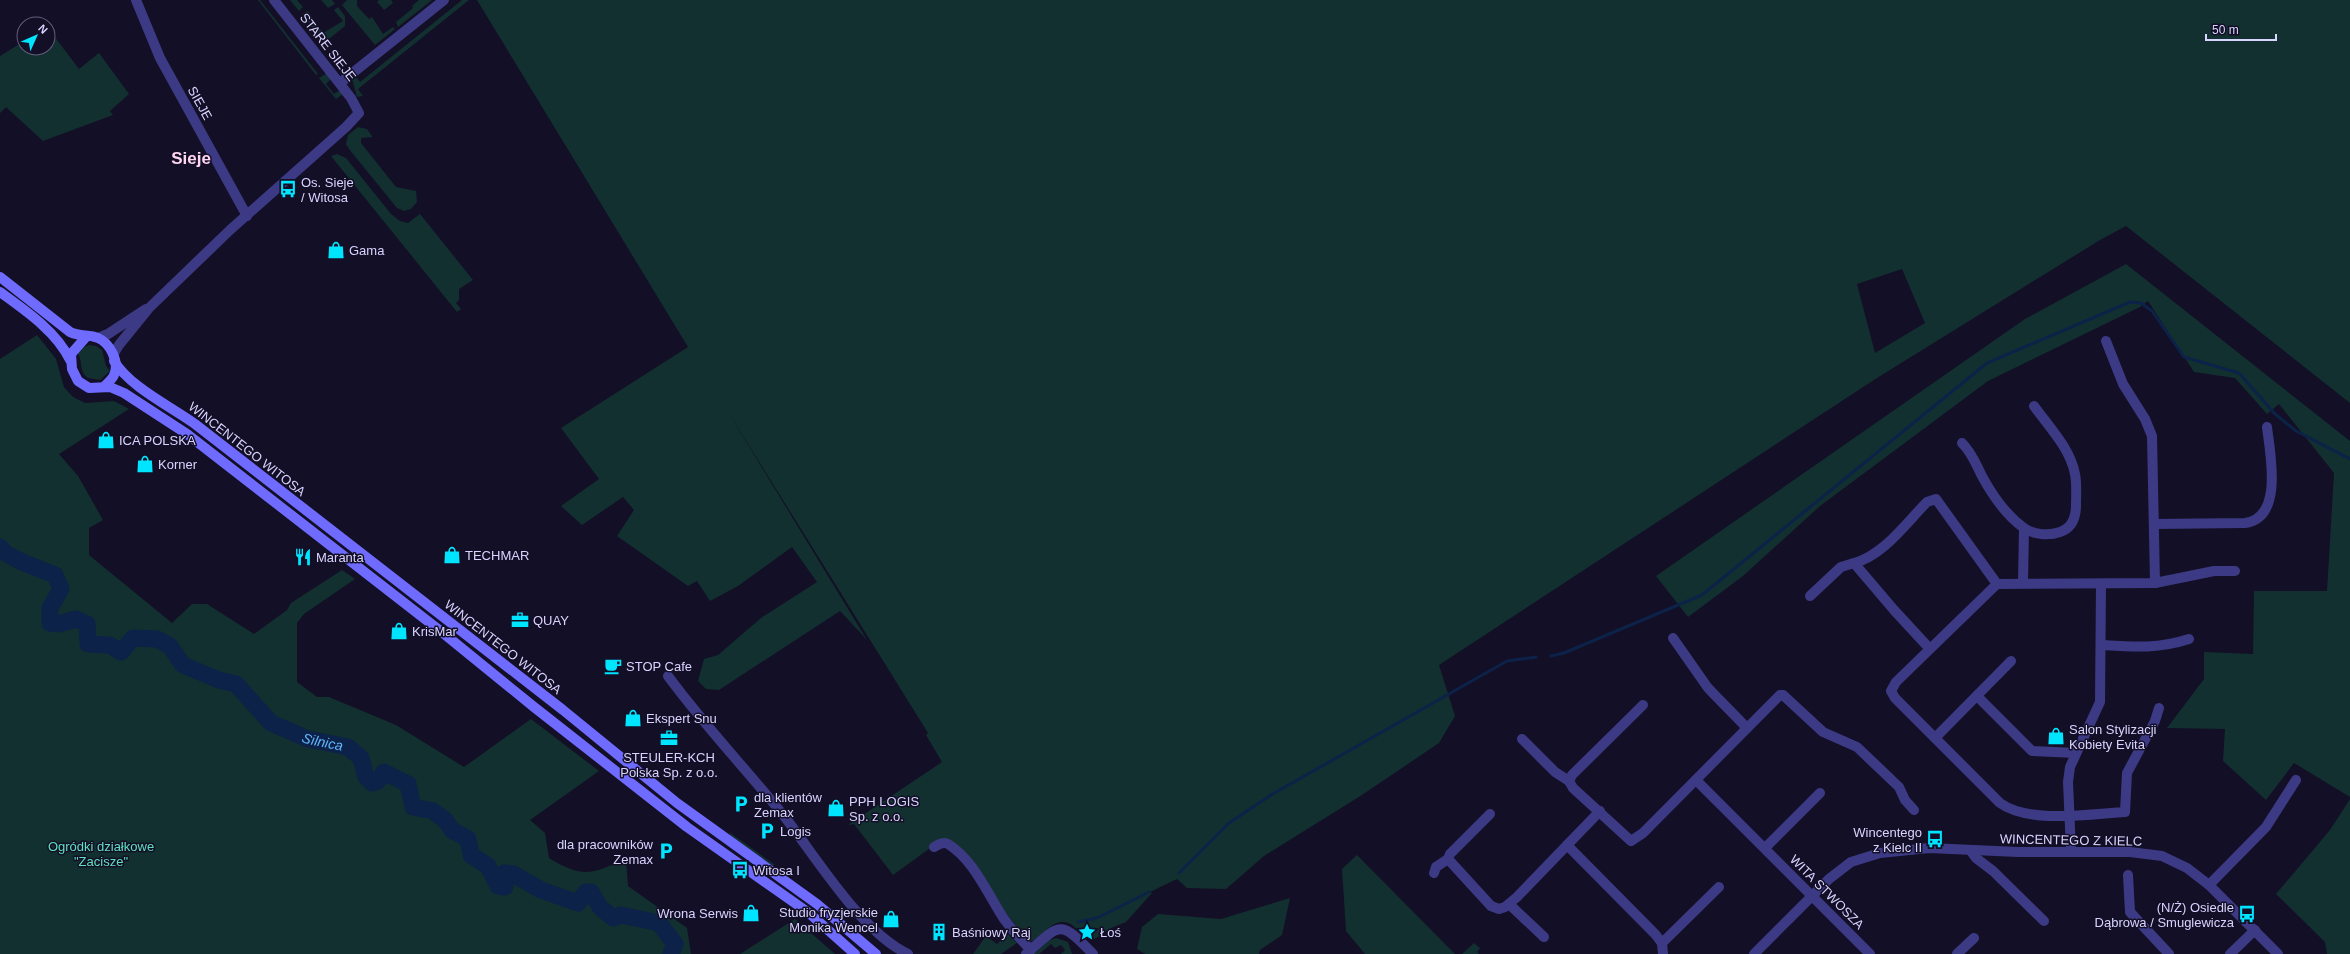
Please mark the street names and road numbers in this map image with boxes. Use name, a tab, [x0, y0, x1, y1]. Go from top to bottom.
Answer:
street label: STARE SIEJE	[297, 10, 359, 84]
street label: SIEJE	[185, 84, 215, 123]
street label: WINCENTEGO WITOSA	[186, 399, 309, 499]
street label: WINCENTEGO WITOSA	[442, 597, 565, 697]
street label: WINCENTEGO Z KIELC	[2000, 831, 2142, 849]
street label: WITA STWOSZA	[1787, 852, 1867, 932]

